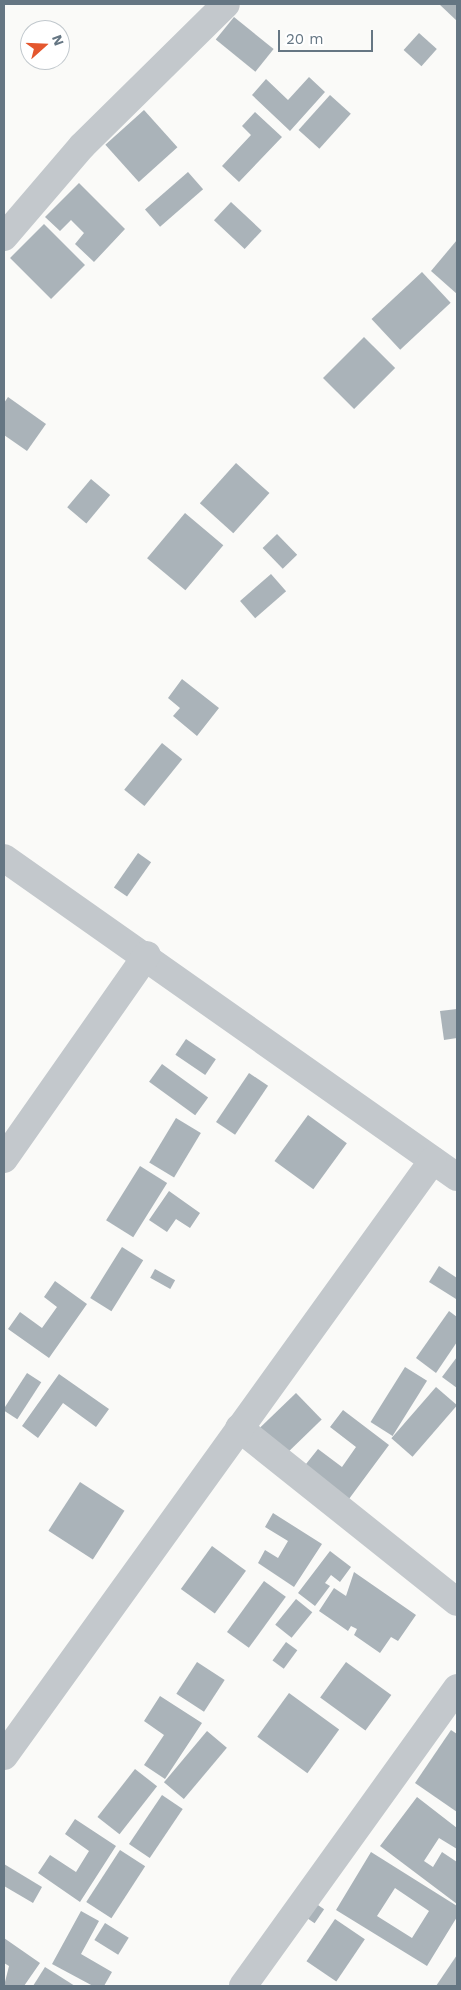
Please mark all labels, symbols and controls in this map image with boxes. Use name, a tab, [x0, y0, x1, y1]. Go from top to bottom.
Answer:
north arrow	[20, 20, 70, 70]
scale bar	[281, 20, 376, 52]
text: 20 m	[286, 30, 324, 48]
text: N	[49, 33, 67, 48]

